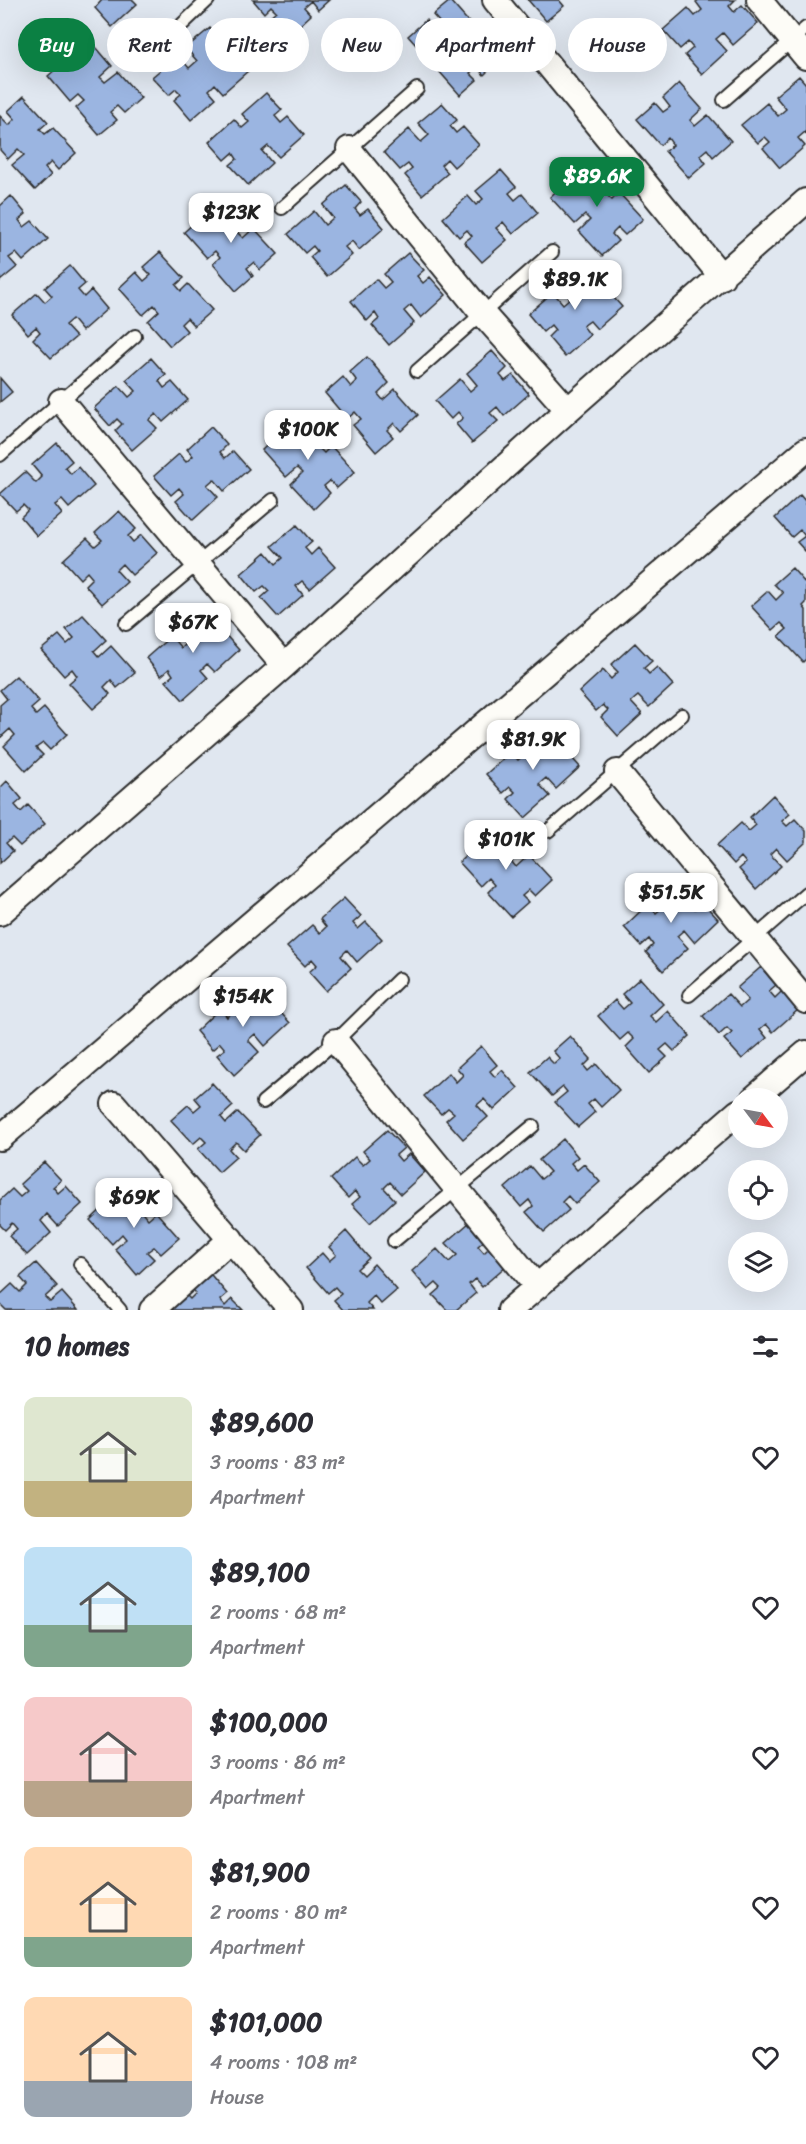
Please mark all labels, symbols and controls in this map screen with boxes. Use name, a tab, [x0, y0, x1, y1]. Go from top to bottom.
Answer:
chip: Buy	[18, 18, 95, 72]
chip: Rent	[107, 18, 193, 72]
chip: Filters	[205, 18, 309, 72]
chip: New	[321, 18, 403, 72]
chip: Apartment	[415, 18, 556, 72]
chip: House	[568, 18, 667, 72]
pin: $89.6K	[548, 157, 646, 208]
text: $89.6K	[563, 159, 631, 194]
pin: $123K	[189, 193, 273, 244]
text: $123K	[203, 195, 259, 230]
pin: $89.1K	[526, 260, 624, 311]
text: $89.1K	[543, 262, 607, 297]
pin: $100K	[266, 410, 350, 461]
text: $100K	[278, 412, 338, 447]
pin: $67K	[157, 603, 229, 654]
text: $67K	[169, 605, 217, 640]
pin: $81.9K	[484, 720, 582, 771]
text: $81.9K	[501, 722, 565, 757]
pin: $101K	[464, 820, 548, 871]
text: $101K	[478, 822, 534, 857]
pin: $51.5K	[622, 873, 720, 924]
text: $51.5K	[639, 875, 703, 910]
pin: $154K	[201, 977, 285, 1028]
text: $154K	[214, 979, 272, 1014]
north arrow	[728, 1088, 788, 1148]
map controls	[728, 1088, 788, 1292]
button: locate	[728, 1160, 788, 1220]
pin: $69K	[98, 1178, 170, 1229]
text: $69K	[109, 1180, 159, 1215]
button: layers	[728, 1232, 788, 1292]
text: 10 homes	[24, 1323, 129, 1369]
icon: filters	[749, 1330, 782, 1363]
text: $89,600	[210, 1399, 314, 1445]
icon: home	[72, 1421, 144, 1493]
icon: heart	[749, 1441, 782, 1474]
text: 3 rooms · 83 m²	[210, 1445, 345, 1480]
text: Apartment	[210, 1480, 304, 1515]
text: $89,100	[210, 1549, 310, 1595]
icon: home	[72, 1571, 144, 1643]
icon: heart	[749, 1591, 782, 1624]
text: 2 rooms · 68 m²	[210, 1595, 346, 1630]
text: Apartment	[210, 1630, 304, 1665]
text: $100,000	[210, 1699, 328, 1745]
icon: home	[72, 1721, 144, 1793]
icon: heart	[749, 1741, 782, 1774]
text: 3 rooms · 86 m²	[210, 1745, 346, 1780]
text: Apartment	[210, 1780, 304, 1815]
text: $81,900	[210, 1849, 310, 1895]
icon: home	[72, 1871, 144, 1943]
icon: heart	[749, 1891, 782, 1924]
text: 2 rooms · 80 m²	[210, 1895, 348, 1930]
text: Apartment	[210, 1930, 304, 1965]
text: $101,000	[210, 1999, 323, 2045]
icon: home	[72, 2021, 144, 2093]
icon: heart	[749, 2041, 782, 2074]
text: 4 rooms · 108 m²	[210, 2045, 357, 2080]
text: House	[210, 2080, 264, 2115]

